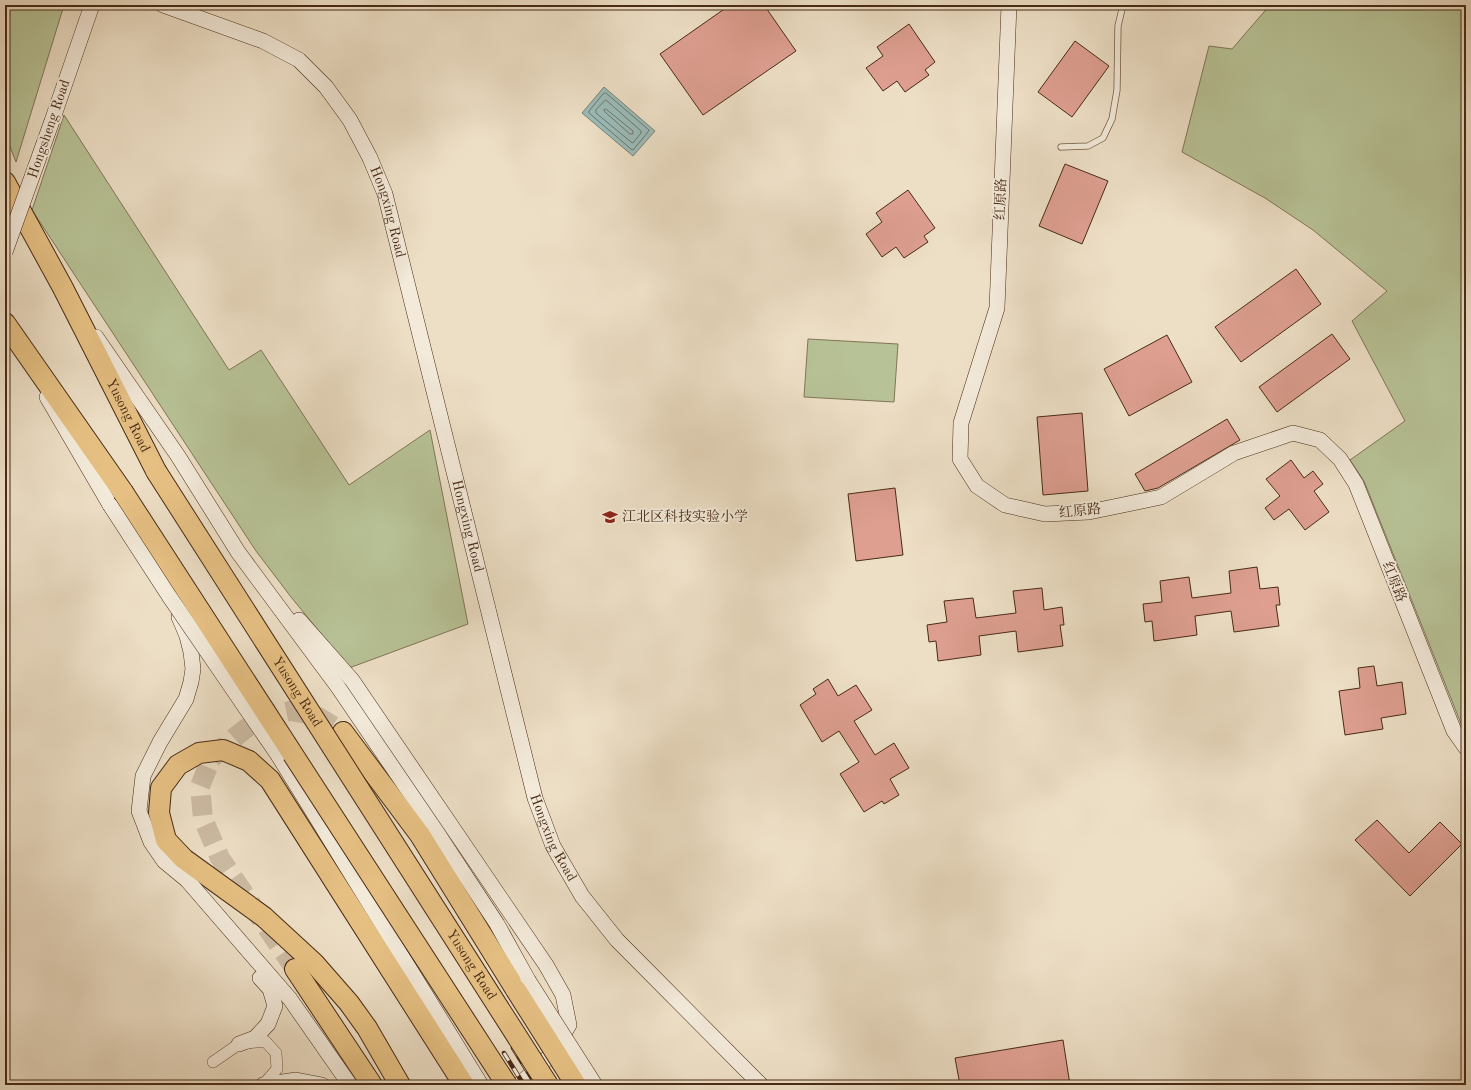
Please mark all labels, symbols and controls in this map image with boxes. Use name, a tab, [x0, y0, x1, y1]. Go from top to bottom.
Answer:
street label: Hongsheng Road	[26, 78, 72, 180]
street label: Hongxing Road	[367, 164, 408, 259]
street label: 红原路	[992, 178, 1009, 220]
street label: Yusong Road	[103, 377, 152, 455]
street label: Hongxing Road	[449, 478, 486, 574]
street label: 红原路	[1058, 501, 1102, 520]
school or university icon: 江北区科技实验小学	[601, 508, 619, 526]
place label: 江北区科技实验小学	[622, 509, 748, 524]
street label: 红原路	[1380, 560, 1409, 604]
street label: Yusong Road	[269, 654, 325, 730]
street label: Hongxing Road	[527, 792, 579, 884]
street label: Yusong Road	[444, 927, 499, 1003]

